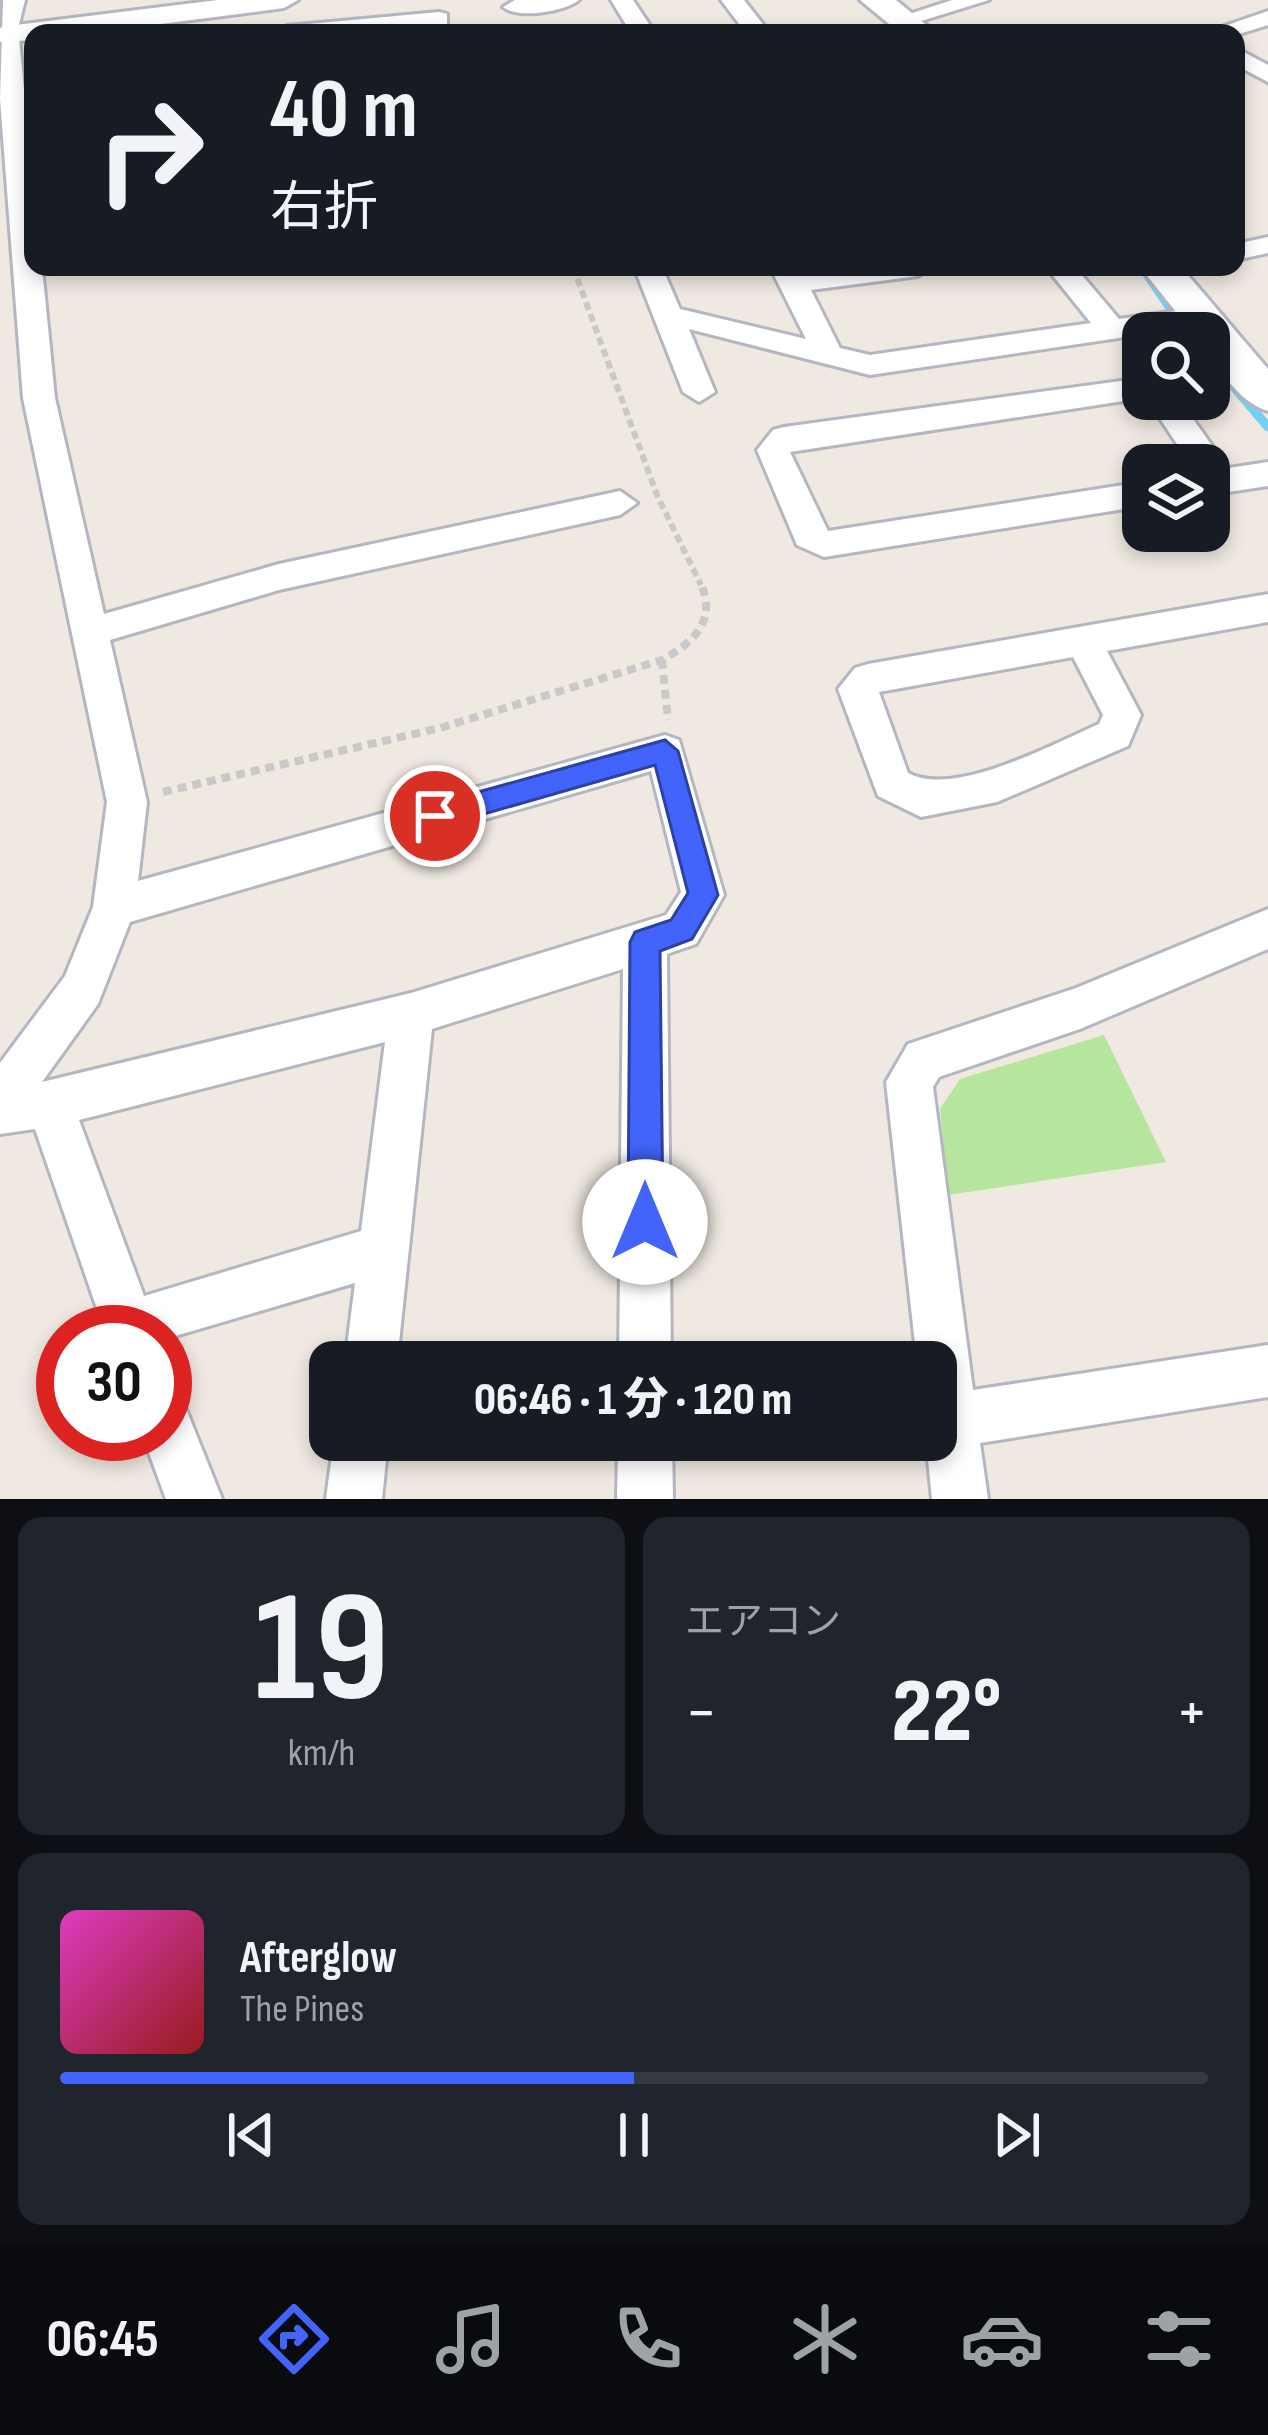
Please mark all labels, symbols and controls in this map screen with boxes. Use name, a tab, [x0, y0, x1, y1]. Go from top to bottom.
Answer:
text: 40 m	[270, 60, 418, 161]
icon: right	[72, 72, 228, 228]
text: 右折	[270, 176, 378, 241]
map controls	[1122, 312, 1230, 552]
button: search	[1122, 312, 1230, 420]
button: layers	[1122, 444, 1230, 552]
pin	[384, 765, 486, 867]
icon: arrive	[402, 783, 468, 849]
position arrow	[582, 1159, 708, 1285]
speed limit sign: 30	[36, 1305, 192, 1461]
text: 06:46 · 1 分 · 120 m	[474, 1373, 792, 1428]
text: 19	[254, 1558, 389, 1745]
text: エアコン	[685, 1599, 841, 1646]
text: 22°	[891, 1659, 1002, 1767]
text: −	[685, 1674, 717, 1753]
text: +	[1176, 1674, 1208, 1753]
text: km/h	[288, 1730, 355, 1777]
text: Afterglow	[240, 1931, 397, 1986]
text: The Pines	[240, 1986, 364, 2033]
icon: previous	[218, 2102, 284, 2168]
icon: pause	[601, 2102, 667, 2168]
icon: next	[984, 2102, 1050, 2168]
icon: directions	[252, 2297, 336, 2381]
icon: music	[429, 2297, 513, 2381]
icon: phone	[606, 2297, 690, 2381]
icon: climate	[783, 2297, 867, 2381]
icon: car	[960, 2297, 1044, 2381]
icon: filters	[1137, 2297, 1221, 2381]
text: 06:45	[47, 2307, 159, 2372]

